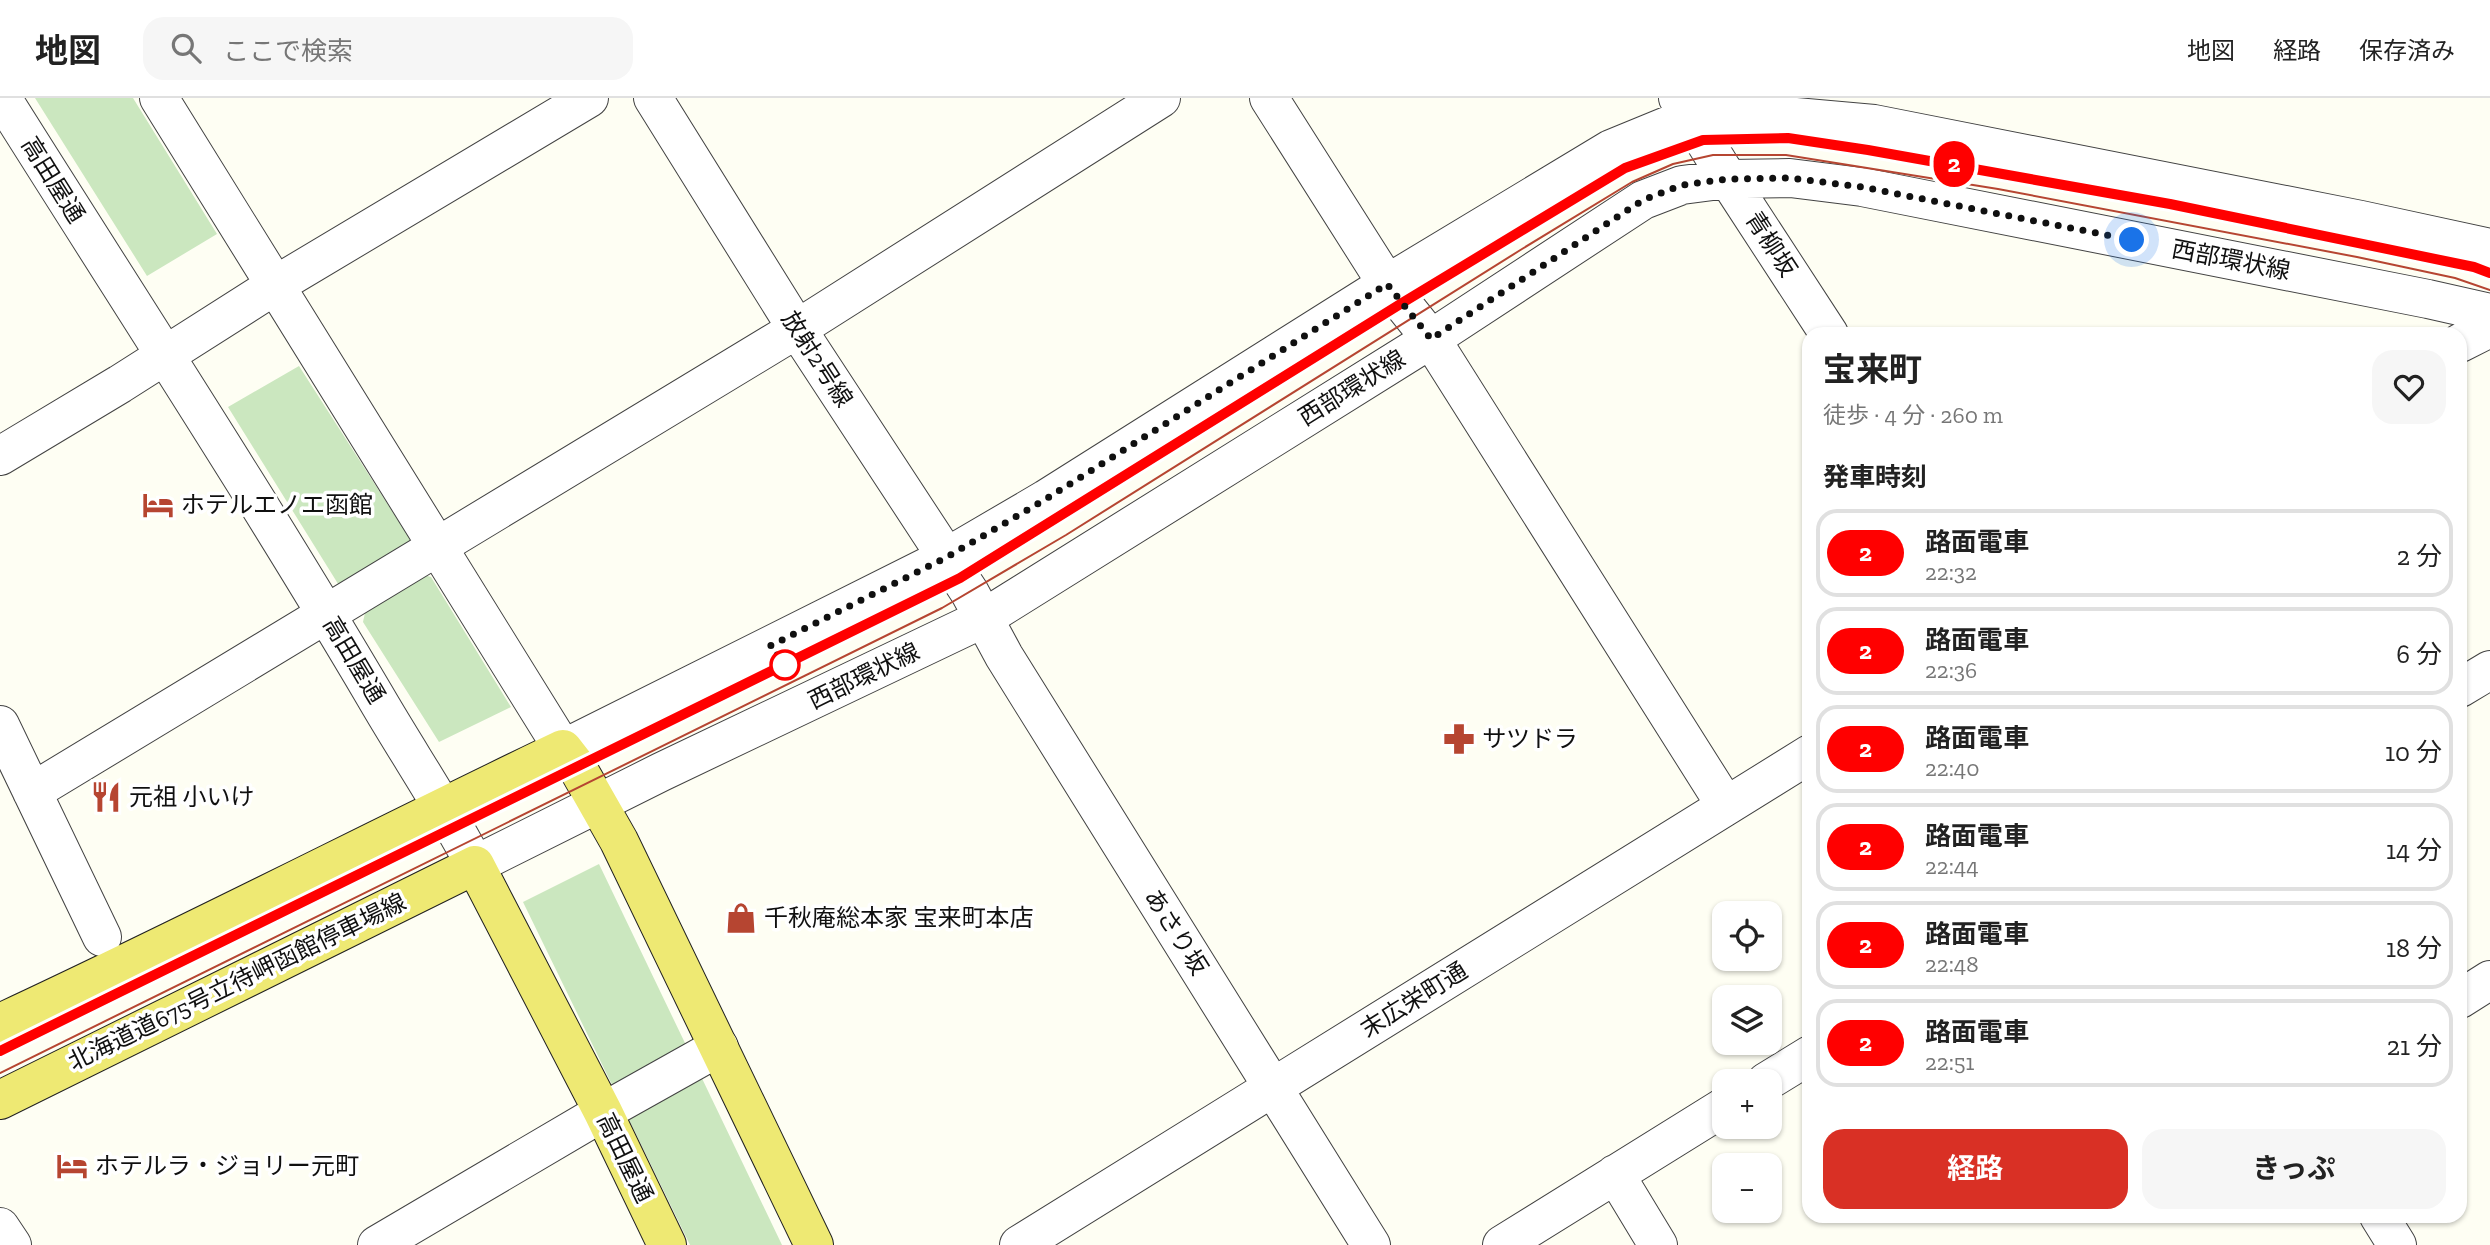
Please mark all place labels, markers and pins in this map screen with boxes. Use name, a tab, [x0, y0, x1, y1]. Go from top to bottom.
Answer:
hotel icon: ホテルエノエ函館	[141, 488, 175, 522]
place label: ホテルエノエ函館	[181, 490, 373, 519]
unlabelled marker	[770, 650, 800, 680]
pharmacy icon: サツドラ	[1442, 722, 1476, 756]
place label: サツドラ	[1482, 724, 1578, 753]
restaurant icon: 元祖 小いけ	[89, 780, 123, 814]
place label: 元祖 小いけ	[129, 782, 254, 811]
shop icon: 千秋庵総本家 宝来町本店	[724, 901, 758, 935]
place label: 千秋庵総本家 宝来町本店	[764, 903, 1033, 932]
hotel icon: ホテルラ・ジョリー元町	[55, 1149, 89, 1183]
place label: ホテルラ・ジョリー元町	[95, 1151, 359, 1180]

